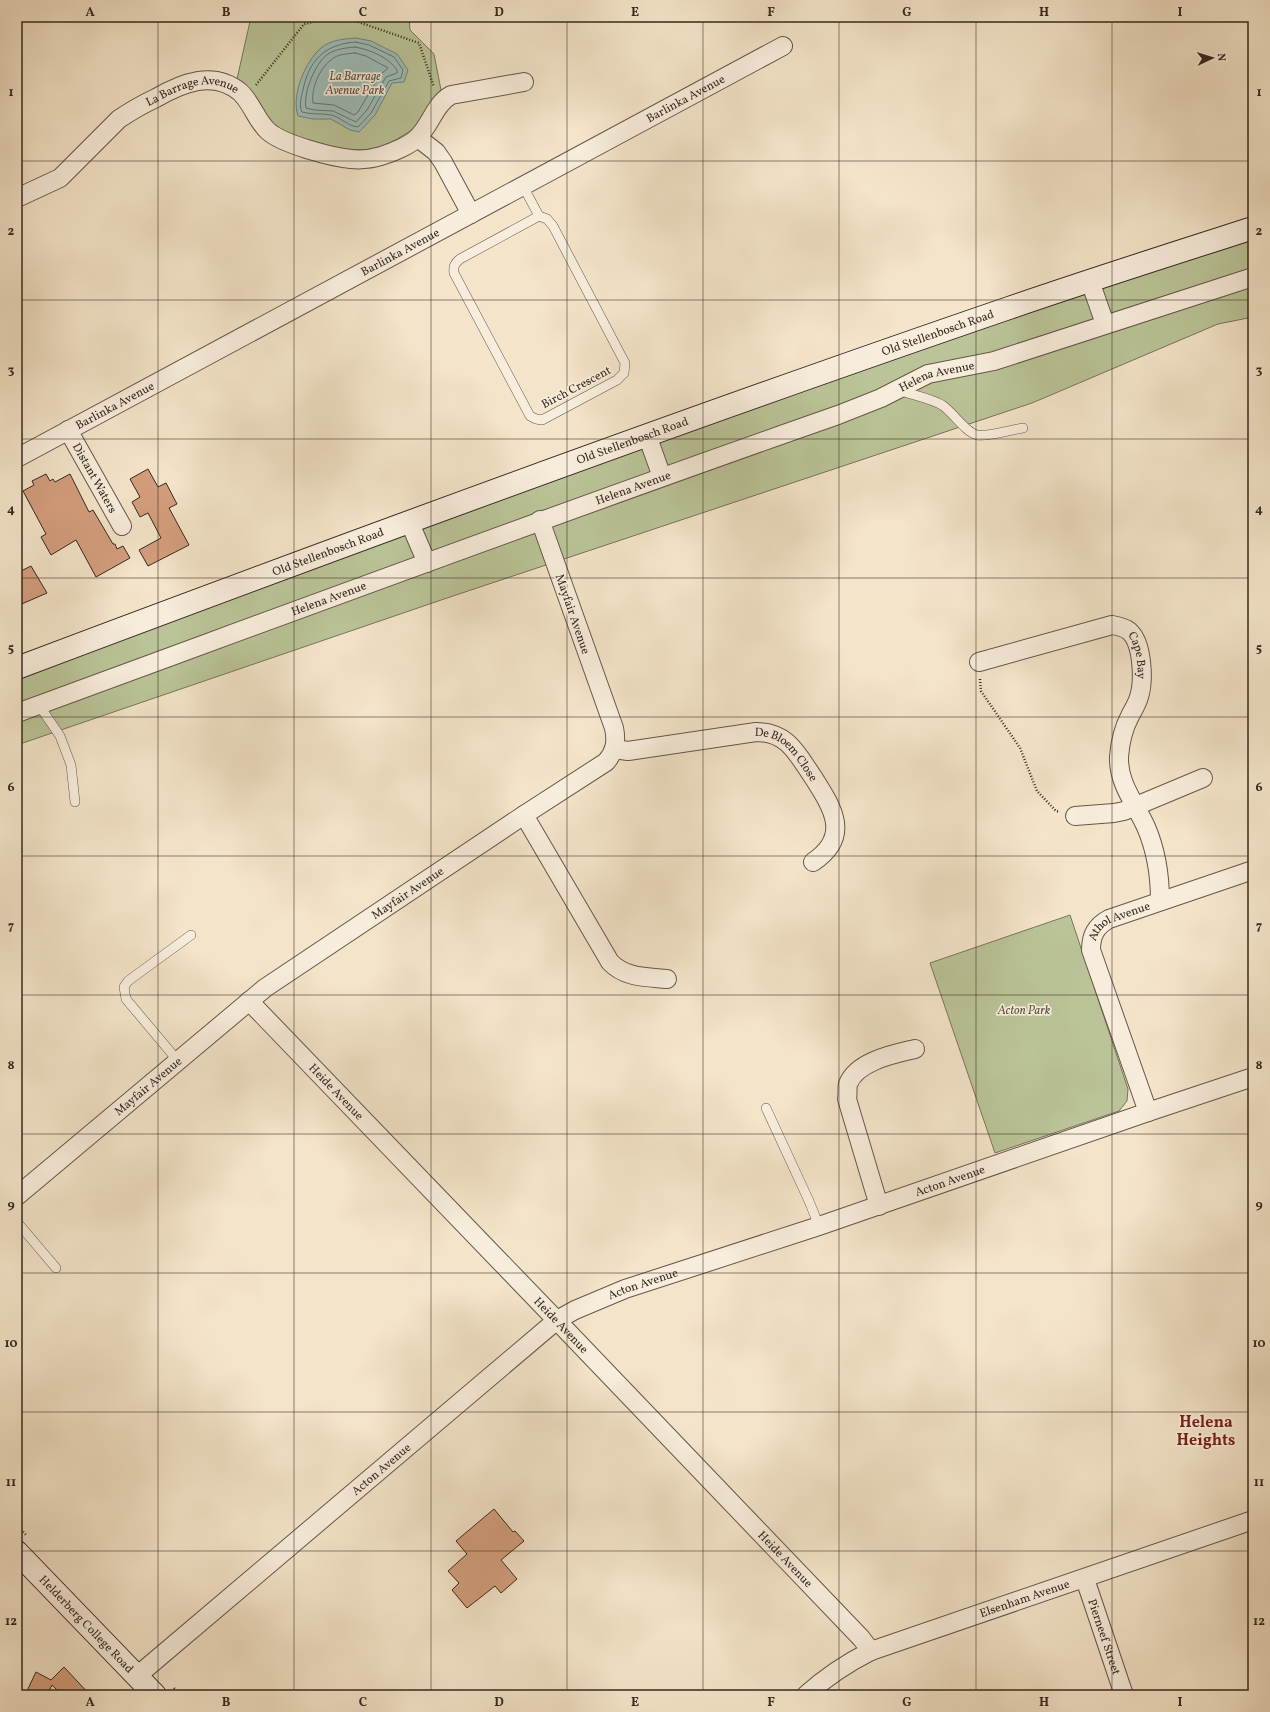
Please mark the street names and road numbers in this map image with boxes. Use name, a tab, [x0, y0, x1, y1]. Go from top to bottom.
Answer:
street label: Barlinka Avenue	[644, 72, 728, 127]
street label: La Barrage Avenue	[143, 73, 242, 111]
street label: Barlinka Avenue	[358, 225, 443, 281]
street label: Old Stellenbosch Road	[880, 307, 997, 360]
street label: Helena Avenue	[896, 358, 976, 397]
street label: Birch Crescent	[539, 363, 614, 413]
street label: Barlinka Avenue	[73, 378, 158, 434]
street label: Old Stellenbosch Road	[574, 414, 691, 469]
street label: Distant Waters	[68, 440, 120, 516]
street label: Helena Avenue	[594, 468, 674, 509]
street label: Old Stellenbosch Road	[270, 525, 387, 581]
street label: Mayfair Avenue	[551, 572, 593, 657]
street label: Helena Avenue	[289, 578, 369, 621]
street label: Cape Bay	[1123, 629, 1149, 680]
street label: De Bloem Close	[754, 725, 821, 785]
street label: Mayfair Avenue	[369, 864, 448, 924]
street label: Athol Avenue	[1085, 898, 1153, 943]
street label: Mayfair Avenue	[111, 1054, 186, 1120]
street label: Heide Avenue	[305, 1061, 367, 1124]
street label: Acton Avenue	[913, 1162, 988, 1201]
street label: Acton Avenue	[606, 1265, 680, 1304]
street label: Heide Avenue	[530, 1294, 592, 1358]
street label: Acton Avenue	[349, 1440, 415, 1500]
street label: Heide Avenue	[754, 1528, 816, 1592]
street label: Helderberg College Road	[35, 1572, 137, 1677]
street label: Elsenham Avenue	[978, 1576, 1072, 1622]
street label: Pierneef Street	[1083, 1597, 1124, 1677]

